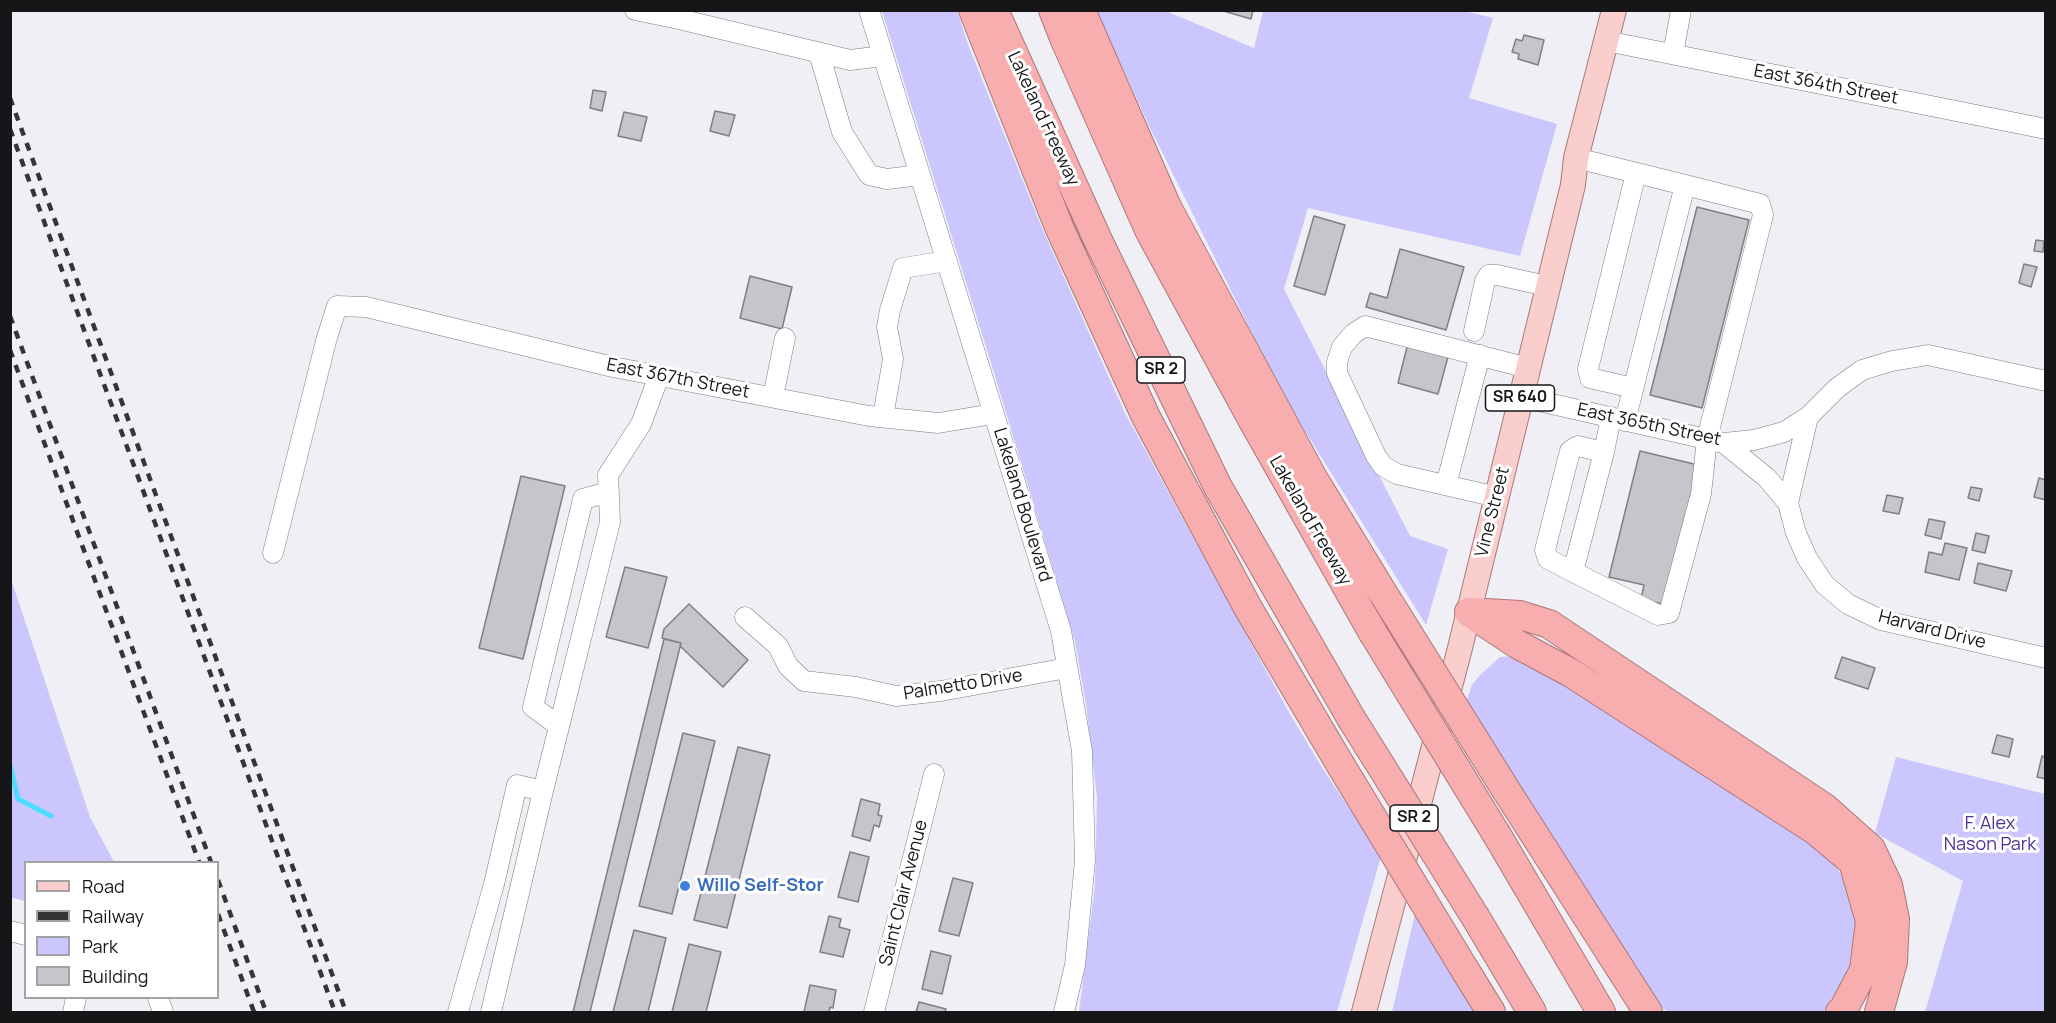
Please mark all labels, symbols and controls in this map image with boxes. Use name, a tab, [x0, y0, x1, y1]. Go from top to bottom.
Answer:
street label: Lakeland Freeway	[1002, 48, 1084, 190]
street label: East 364th Street	[1752, 60, 1900, 110]
street label: East 367th Street	[605, 355, 751, 403]
road number: SR 2	[1137, 357, 1185, 383]
road number: SR 640	[1486, 385, 1555, 411]
street label: East 365th Street	[1575, 399, 1723, 451]
street label: Lakeland Boulevard	[988, 425, 1056, 585]
street label: Lakeland Freeway	[1264, 452, 1356, 590]
street label: Vine Street	[1471, 465, 1515, 559]
street label: Harvard Drive	[1876, 606, 1988, 654]
street label: Palmetto Drive	[902, 665, 1024, 705]
road number: SR 2	[1390, 805, 1438, 831]
park label: F. Alex Nason Park	[1944, 813, 2036, 856]
street label: Saint Clair Avenue	[875, 818, 933, 968]
legend	[24, 861, 219, 999]
text: Road	[82, 874, 125, 898]
place label: Willo Self-Stor	[697, 875, 824, 897]
marker: Willo Self-Stor	[678, 879, 692, 893]
text: Railway	[82, 904, 144, 928]
text: Park	[82, 934, 118, 958]
text: Building	[82, 964, 148, 988]

